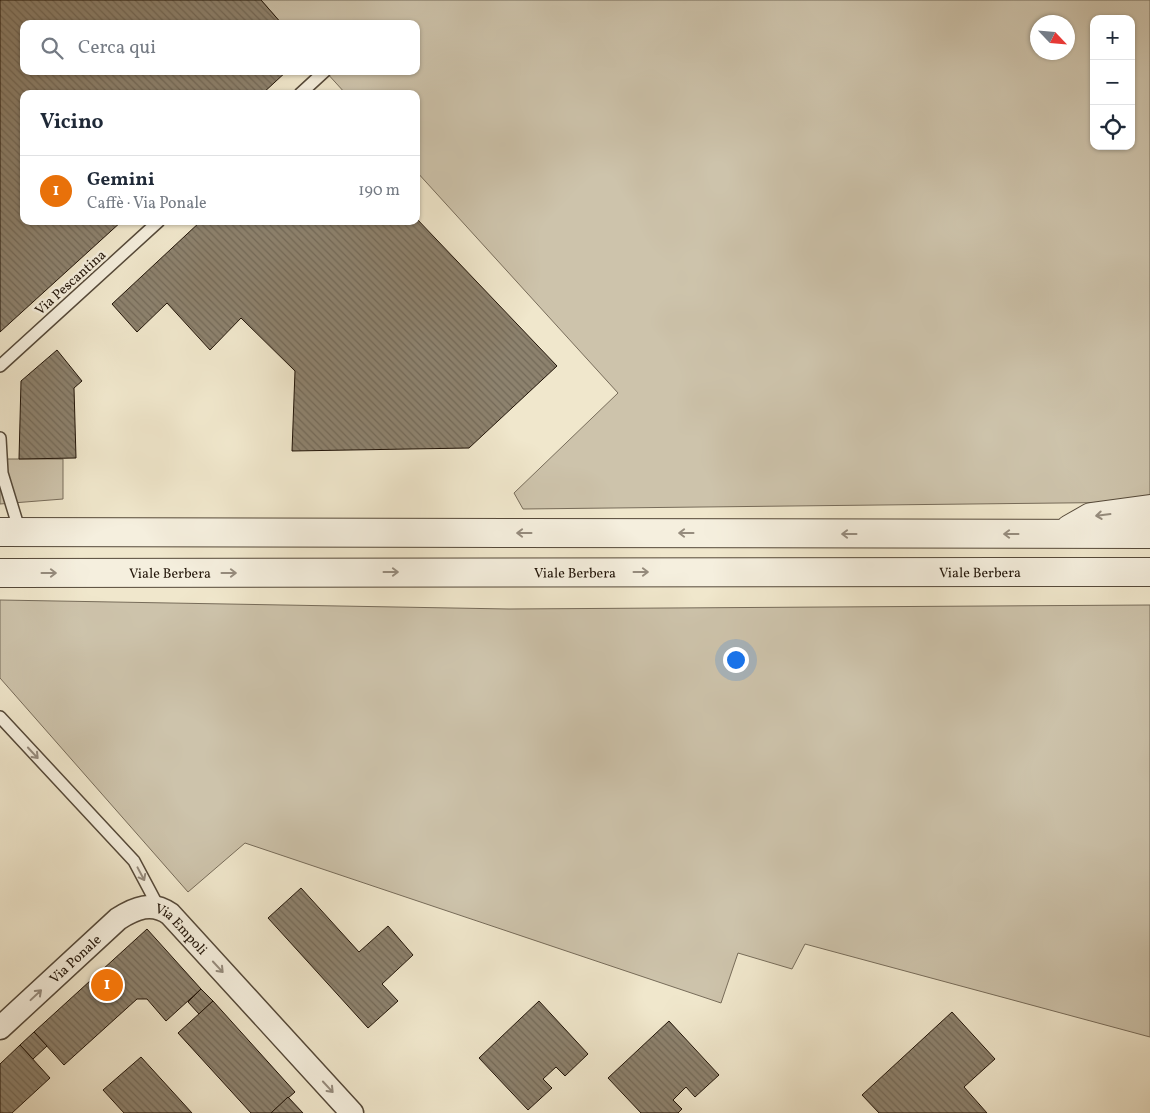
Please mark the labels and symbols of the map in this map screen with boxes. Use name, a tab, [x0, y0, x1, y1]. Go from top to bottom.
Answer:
north arrow	[1030, 15, 1075, 60]
street label: Via Pescantina	[31, 246, 111, 320]
one-way arrow	[1095, 510, 1111, 520]
one-way arrow	[516, 528, 532, 538]
one-way arrow	[678, 528, 694, 538]
one-way arrow	[841, 529, 857, 539]
one-way arrow	[1003, 529, 1020, 539]
street label: Viale Berbera	[534, 564, 616, 584]
street label: Viale Berbera	[939, 564, 1021, 583]
street label: Viale Berbera	[129, 565, 211, 584]
one-way arrow	[382, 567, 399, 577]
one-way arrow	[632, 567, 649, 577]
one-way arrow	[40, 568, 56, 578]
one-way arrow	[220, 568, 236, 578]
your location	[723, 647, 749, 673]
one-way arrow	[27, 746, 39, 759]
one-way arrow	[137, 866, 146, 881]
street label: Via Empoli	[152, 900, 211, 960]
street label: Via Ponale	[46, 931, 106, 989]
one-way arrow	[212, 960, 224, 973]
pin: 1	[91, 966, 123, 1004]
one-way arrow	[29, 989, 42, 1001]
one-way arrow	[322, 1080, 334, 1093]

